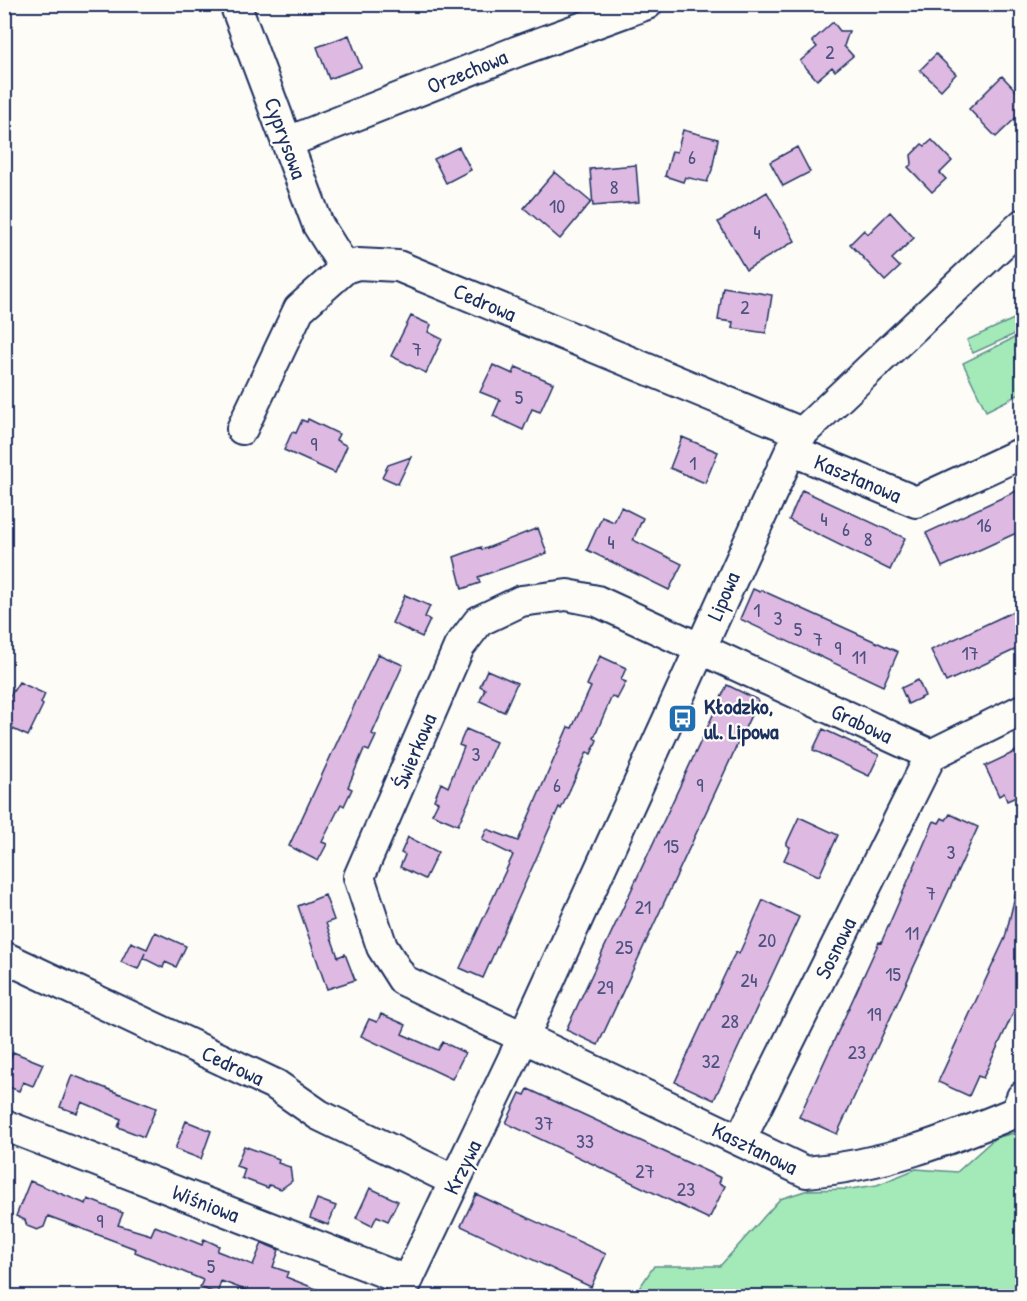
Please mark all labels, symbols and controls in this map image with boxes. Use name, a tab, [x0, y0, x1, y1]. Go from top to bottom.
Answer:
house number: 2	[825, 38, 835, 65]
street label: Orzechowa	[422, 41, 512, 101]
street label: Cyprysowa	[257, 93, 315, 183]
house number: 6	[688, 143, 696, 170]
house number: 8	[610, 173, 618, 200]
house number: 10	[549, 192, 565, 219]
house number: 4	[753, 218, 761, 245]
street label: Cedrowa	[449, 275, 521, 329]
house number: 2	[740, 293, 750, 320]
house number: 7	[412, 335, 422, 362]
house number: 5	[515, 383, 524, 410]
house number: 9	[310, 430, 318, 457]
street label: Kasztanowa	[810, 446, 906, 510]
house number: 1	[689, 449, 697, 476]
house number: 4	[820, 505, 828, 532]
house number: 16	[976, 511, 992, 538]
house number: 6	[842, 515, 850, 542]
house number: 8	[864, 525, 872, 552]
house number: 4	[607, 528, 615, 555]
street label: Lipowa	[699, 567, 747, 625]
house number: 1	[753, 596, 761, 623]
house number: 3	[774, 604, 783, 631]
house number: 5	[794, 615, 803, 642]
house number: 7	[813, 625, 823, 652]
house number: 9	[834, 634, 842, 661]
house number: 17	[961, 639, 979, 666]
house number: 11	[852, 643, 866, 670]
place label: Kłodzko, ul. Lipowa	[704, 691, 779, 747]
street label: Grabowa	[826, 696, 898, 750]
bus stop icon: Kłodzko, ul. Lipowa	[667, 703, 699, 735]
street label: Świerkowa	[385, 708, 443, 793]
house number: 3	[472, 740, 481, 767]
house number: 6	[553, 771, 561, 798]
house number: 9	[696, 771, 704, 798]
house number: 15	[663, 832, 679, 859]
house number: 3	[947, 838, 956, 865]
house number: 7	[926, 879, 936, 906]
house number: 21	[635, 893, 651, 920]
street label: Sosnowa	[807, 912, 863, 984]
house number: 11	[905, 919, 919, 946]
house number: 20	[758, 926, 776, 953]
house number: 25	[615, 933, 633, 960]
house number: 15	[885, 960, 901, 987]
house number: 24	[741, 966, 757, 993]
house number: 29	[597, 973, 613, 1000]
house number: 19	[867, 1000, 881, 1027]
house number: 28	[721, 1007, 739, 1034]
street label: Cedrowa	[197, 1038, 269, 1093]
house number: 23	[848, 1038, 866, 1065]
house number: 32	[702, 1047, 721, 1074]
house number: 37	[535, 1109, 554, 1136]
street label: Kasztanowa	[707, 1114, 803, 1182]
house number: 33	[576, 1127, 594, 1154]
street label: Krzywa	[436, 1134, 488, 1199]
house number: 27	[635, 1157, 655, 1184]
house number: 23	[677, 1175, 695, 1202]
street label: Wiśniowa	[168, 1177, 244, 1230]
house number: 9	[96, 1207, 104, 1234]
house number: 5	[207, 1252, 216, 1279]

